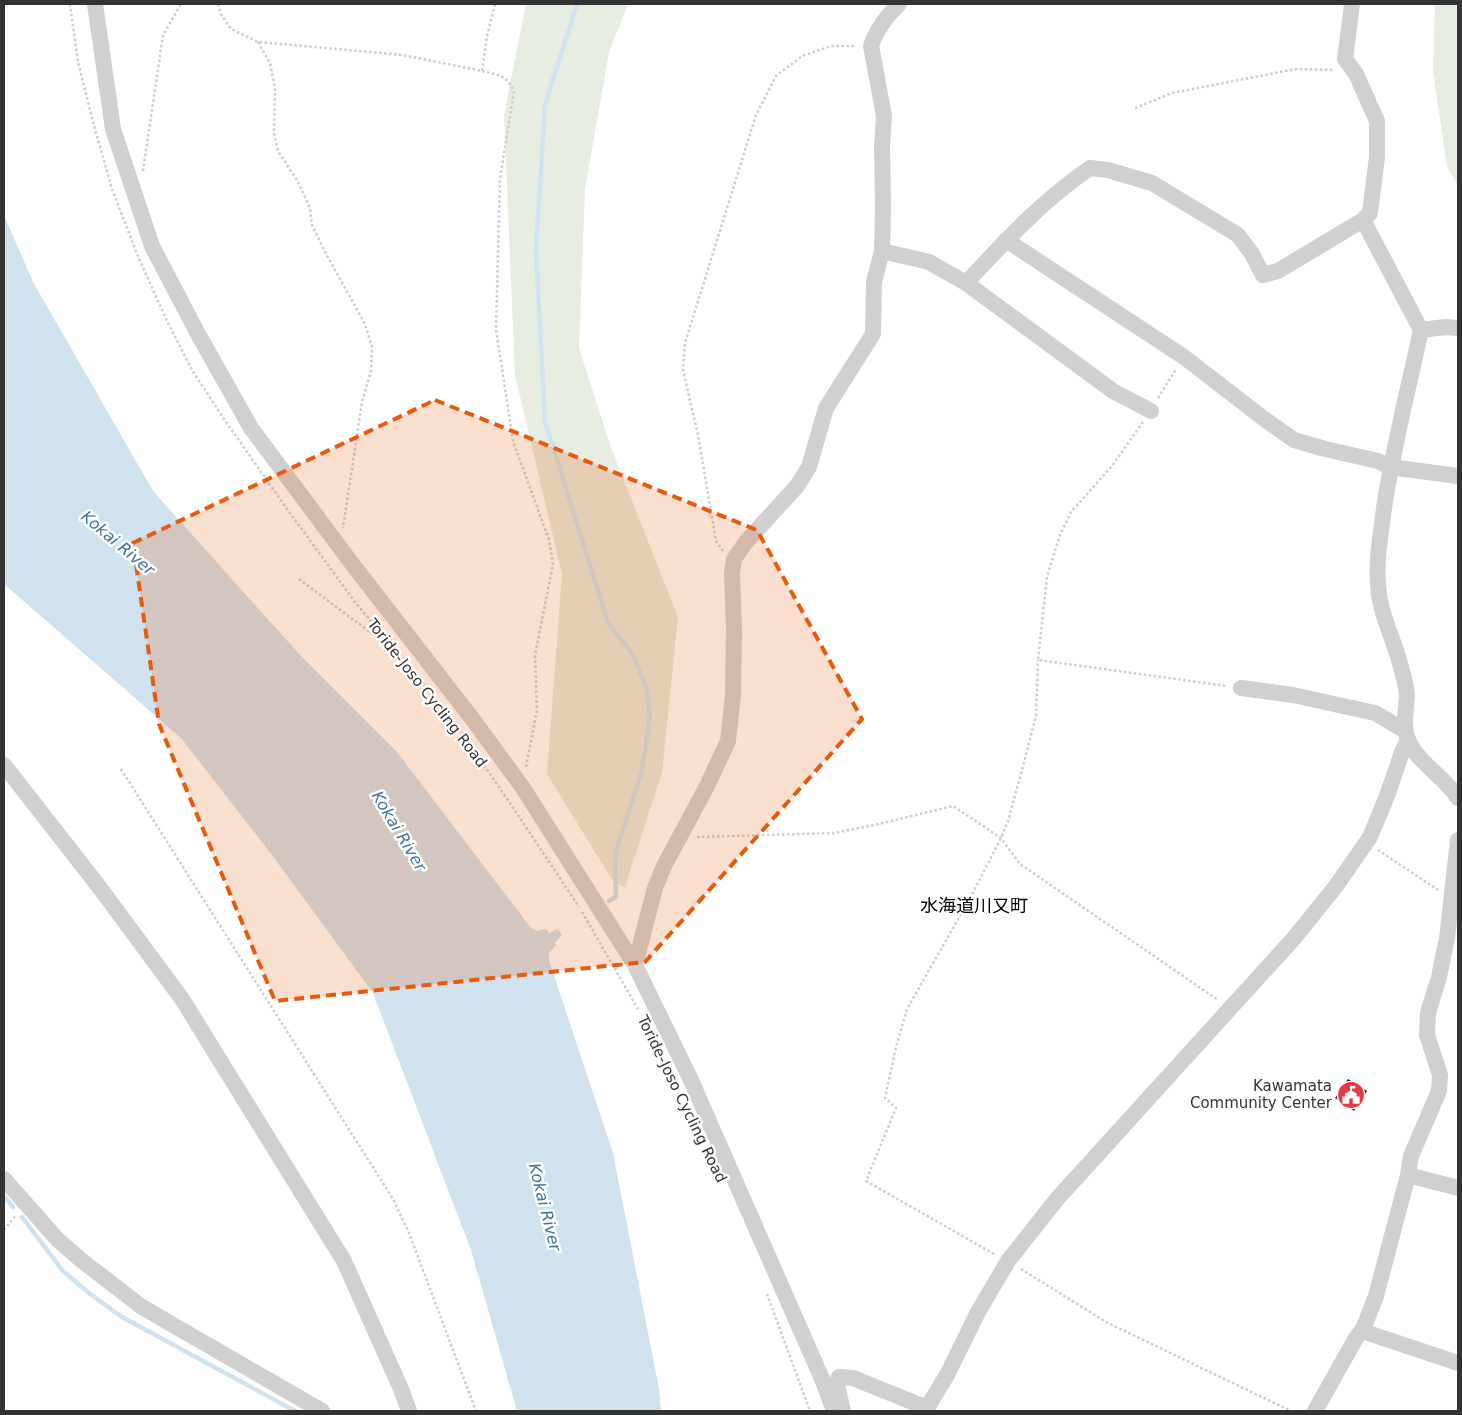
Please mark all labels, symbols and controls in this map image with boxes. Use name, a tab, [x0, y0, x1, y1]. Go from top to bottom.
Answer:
water label: Kokai River	[78, 507, 160, 580]
street label: Toride-Joso Cycling Road	[363, 614, 491, 771]
water label: Kokai River	[368, 788, 431, 876]
district label: 水海道川又町	[920, 895, 1028, 916]
street label: Toride-Joso Cycling Road	[633, 1012, 730, 1186]
place label: Kawamata Community Center	[1190, 1077, 1333, 1112]
public building icon: Kawamata Community Center	[1336, 1080, 1366, 1110]
water label: Kokai River	[525, 1161, 565, 1254]

